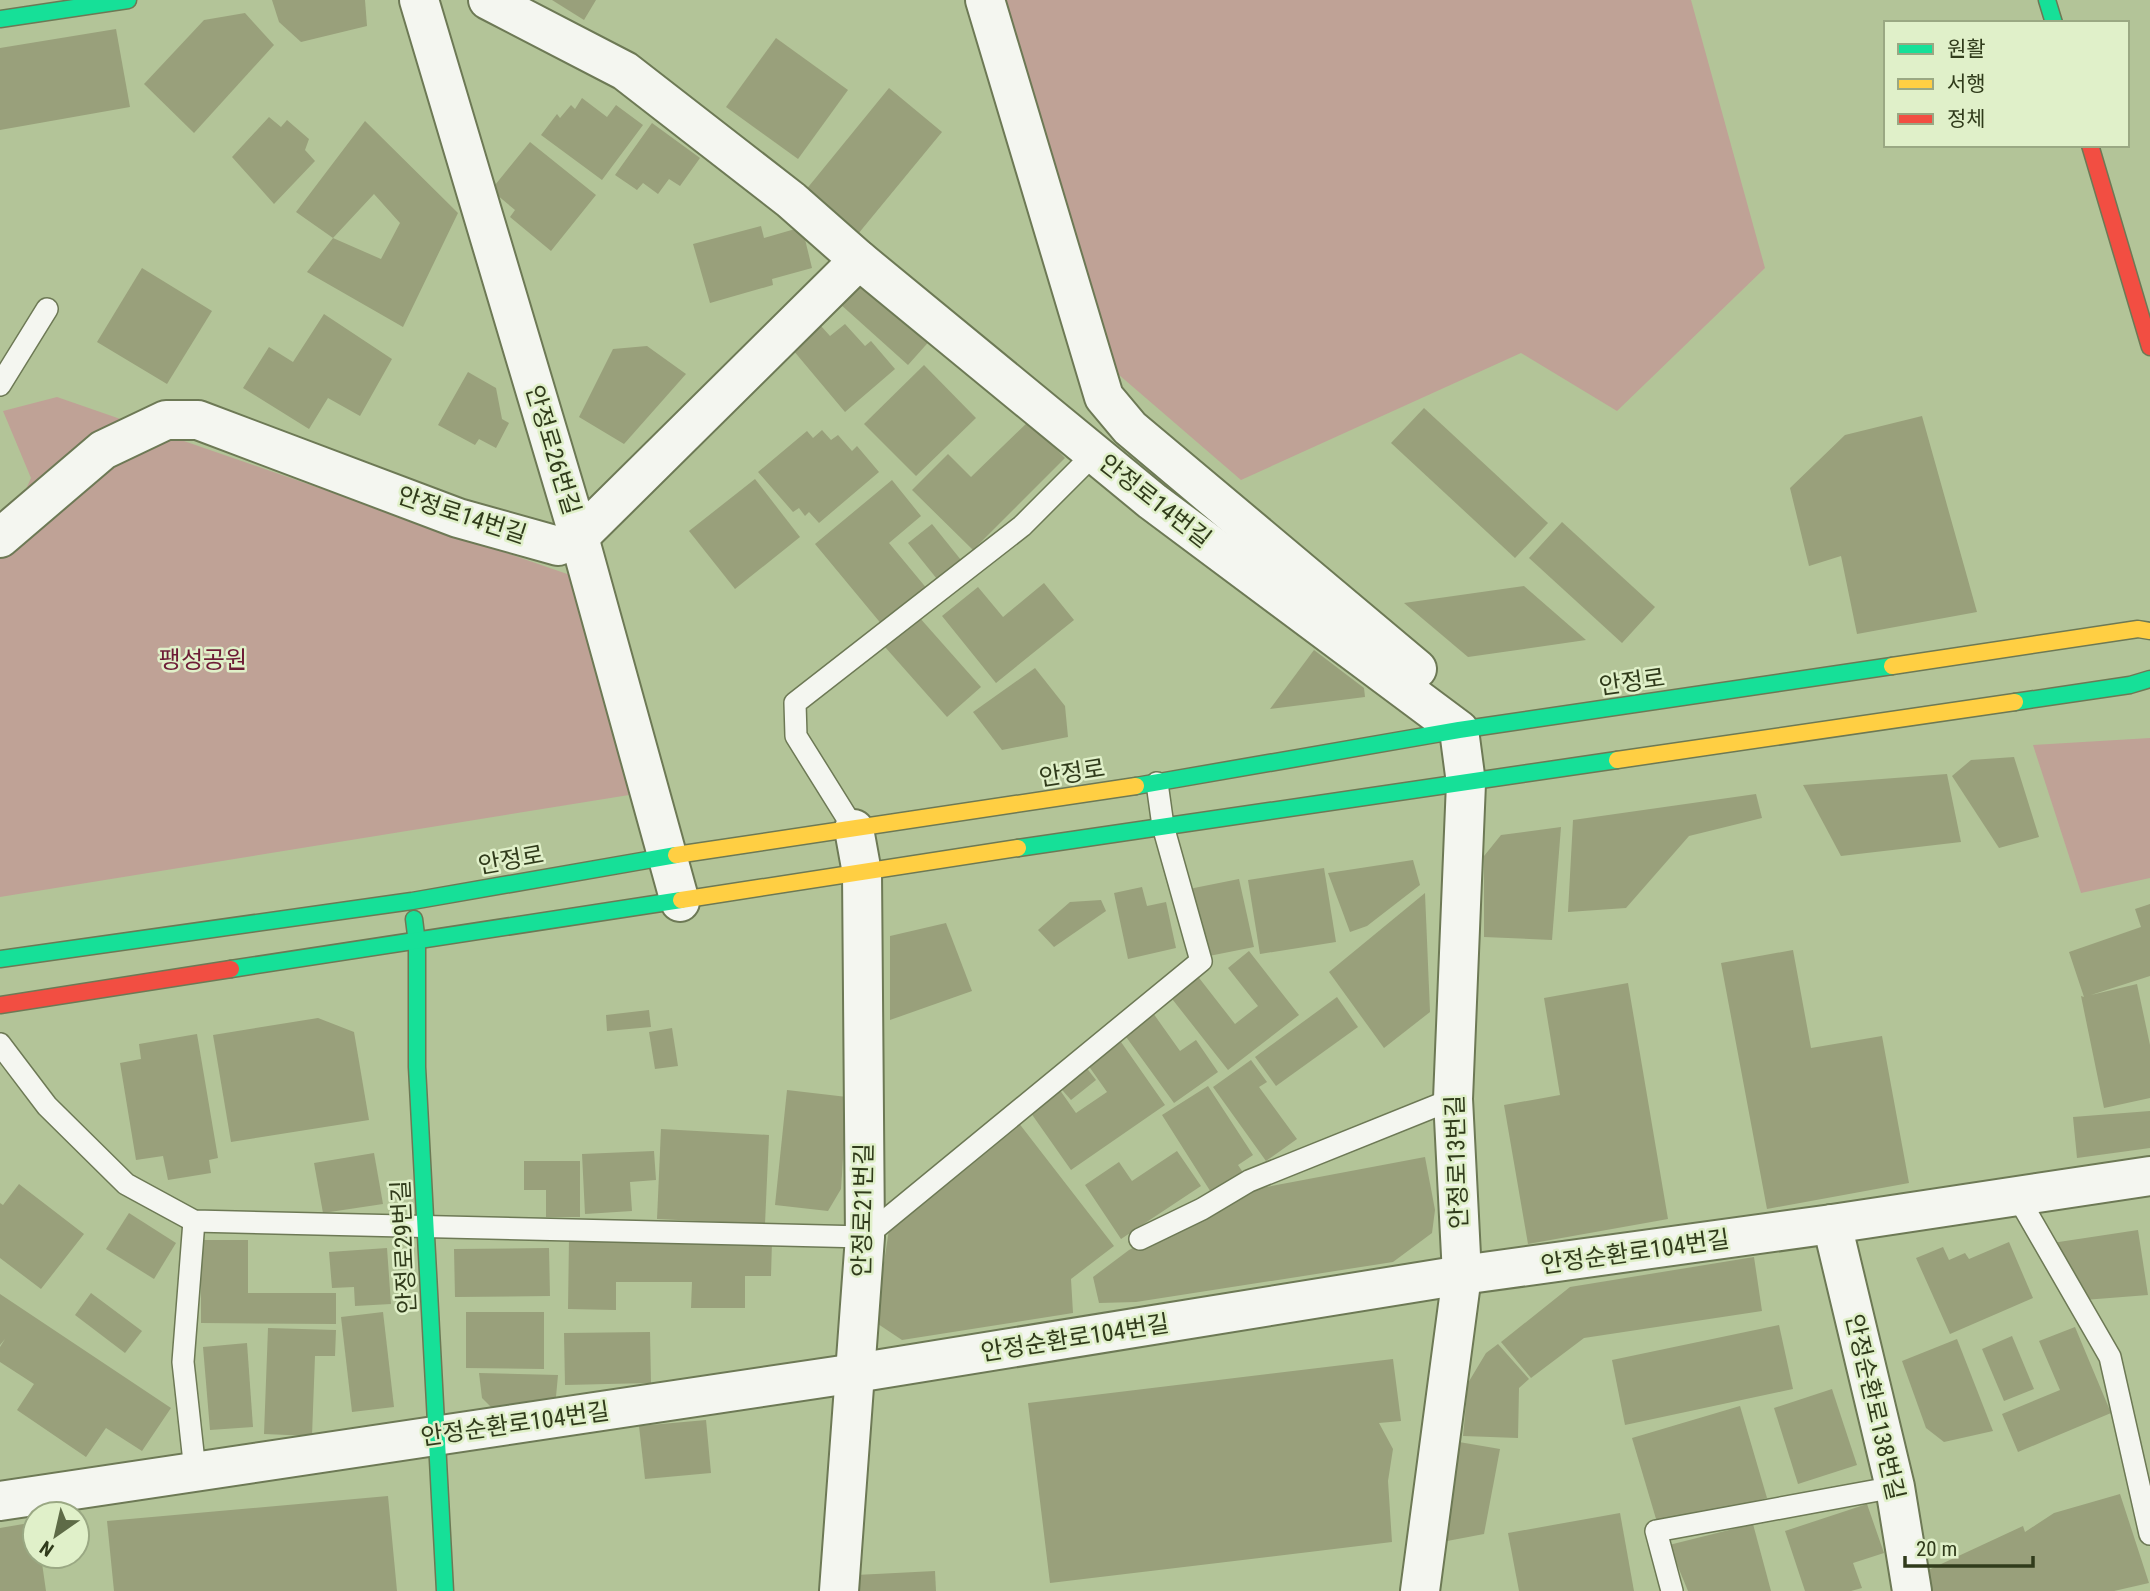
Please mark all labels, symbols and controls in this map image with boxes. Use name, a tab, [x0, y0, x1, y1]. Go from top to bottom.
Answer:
legend	[1884, 21, 2129, 147]
text: 원활	[1947, 37, 1986, 61]
text: 서행	[1947, 72, 1986, 96]
text: 정체	[1947, 107, 1986, 131]
street label: 안정로26번길	[520, 382, 586, 518]
street label: 안정로14번길	[1094, 449, 1216, 553]
street label: 안정로14번길	[394, 481, 530, 549]
park label: 팽성공원	[159, 646, 247, 674]
street label: 안정로	[1597, 664, 1667, 700]
street label: 안정로	[1037, 754, 1107, 792]
street label: 안정로	[476, 840, 546, 880]
street label: 안정로13번길	[1441, 1094, 1473, 1230]
street label: 안정로21번길	[848, 1143, 878, 1277]
street label: 안정로29번길	[387, 1179, 421, 1315]
street label: 안정순환로104번길	[1539, 1225, 1731, 1279]
street label: 안정순환로104번길	[979, 1309, 1171, 1367]
street label: 안정순환로138번길	[1840, 1311, 1910, 1503]
street label: 안정순환로104번길	[419, 1397, 611, 1451]
north arrow	[21, 1500, 91, 1570]
scale bar	[1905, 1524, 2033, 1568]
text: N	[36, 1536, 58, 1561]
text: 20 m	[1916, 1537, 1957, 1561]

